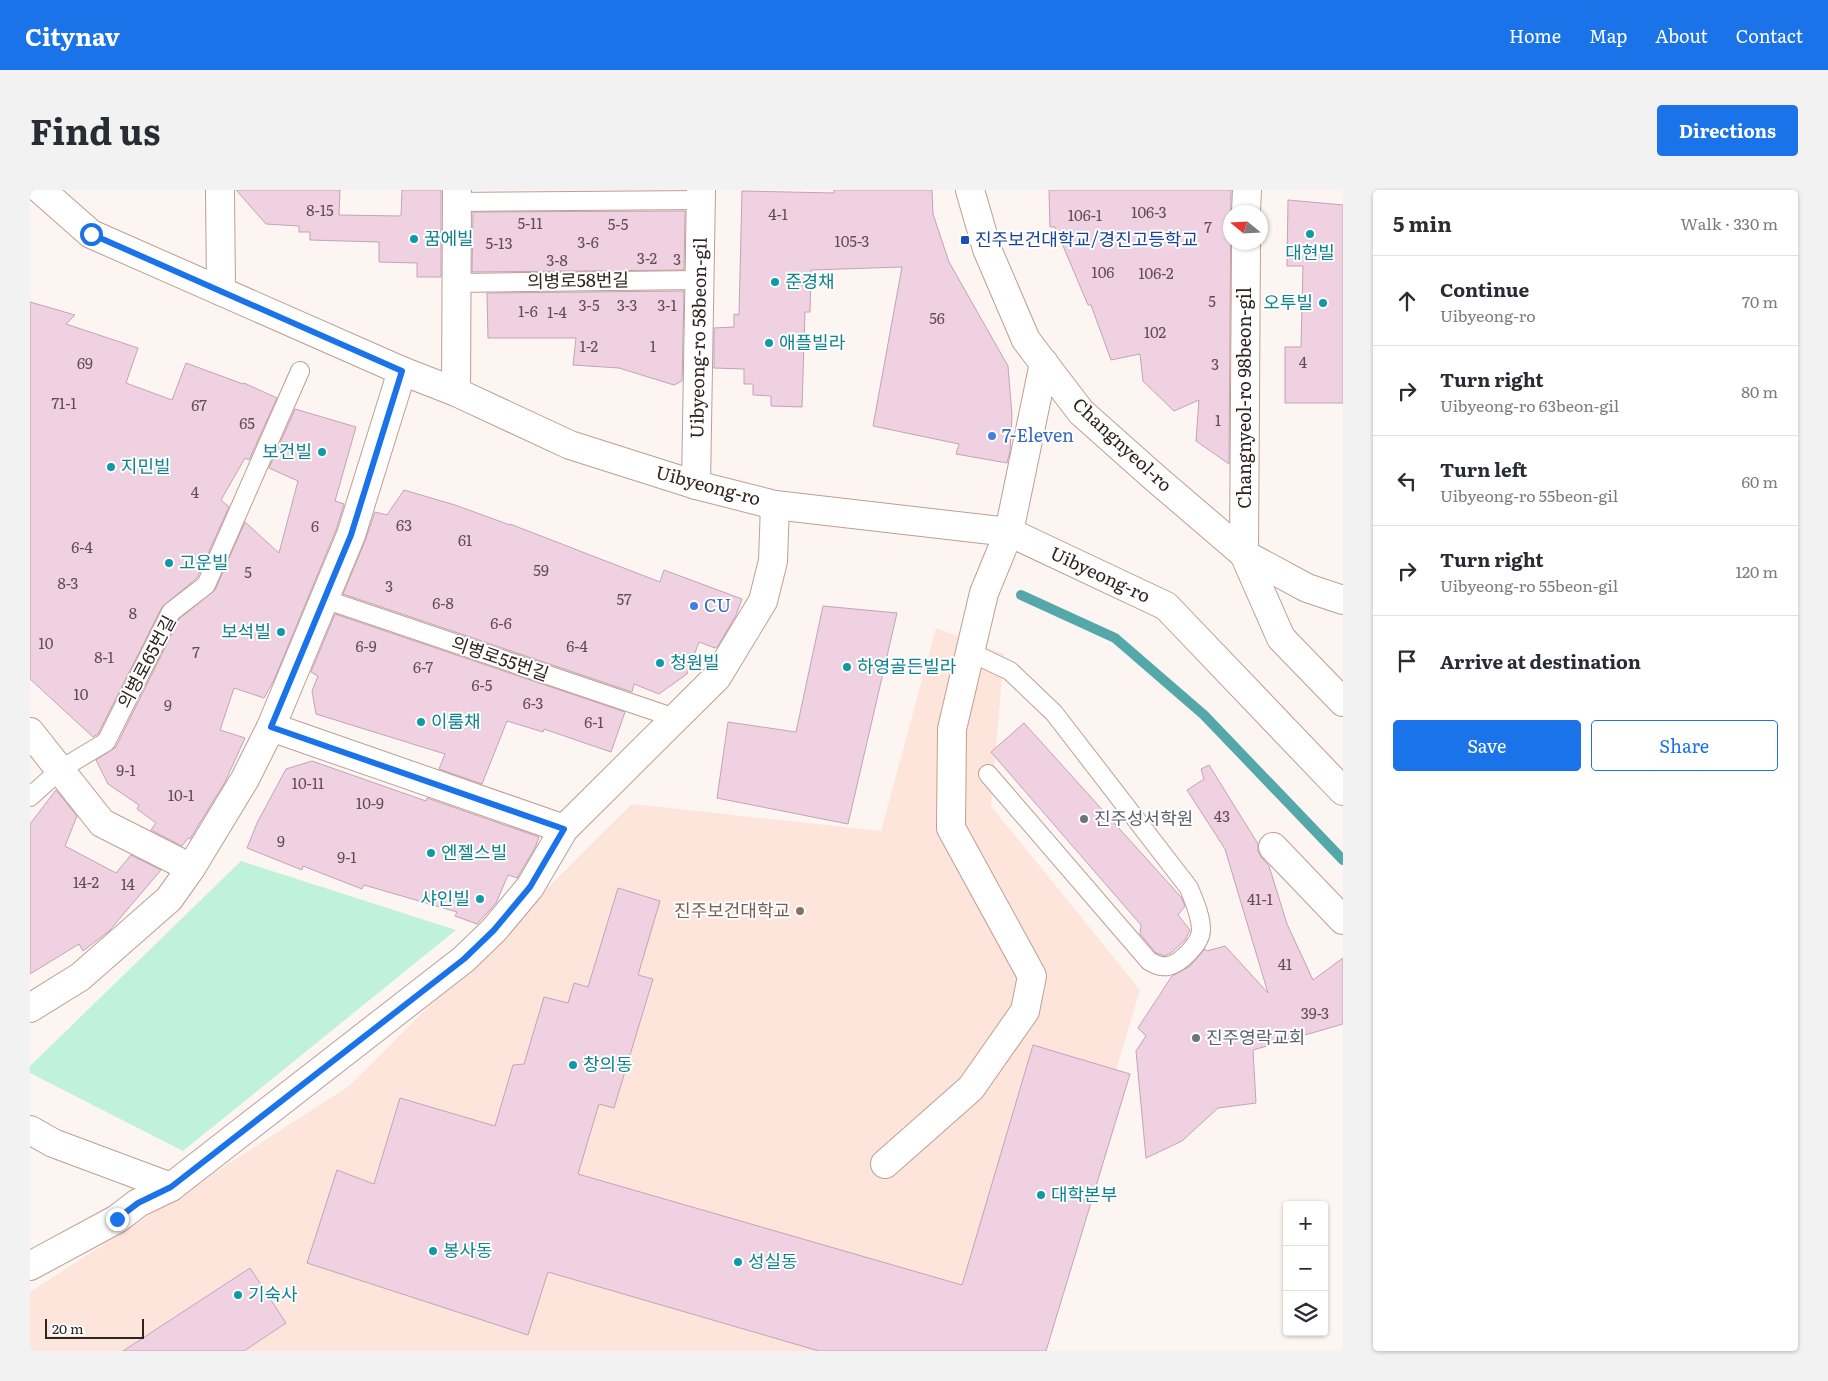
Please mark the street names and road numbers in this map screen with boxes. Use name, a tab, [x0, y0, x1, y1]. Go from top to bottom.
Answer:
street label: Uibyeong-ro 58beon-gil	[682, 237, 713, 439]
street label: 의병로58번길	[527, 265, 629, 294]
street label: Changnyeol-ro 98beon-gil	[1230, 287, 1257, 509]
street label: Changnyeol-ro	[1067, 391, 1179, 497]
street label: Uibyeong-ro	[653, 458, 764, 512]
street label: Uibyeong-ro	[1046, 539, 1155, 609]
street label: 의병로65번길	[110, 610, 181, 712]
street label: 의병로55번길	[448, 628, 553, 687]

